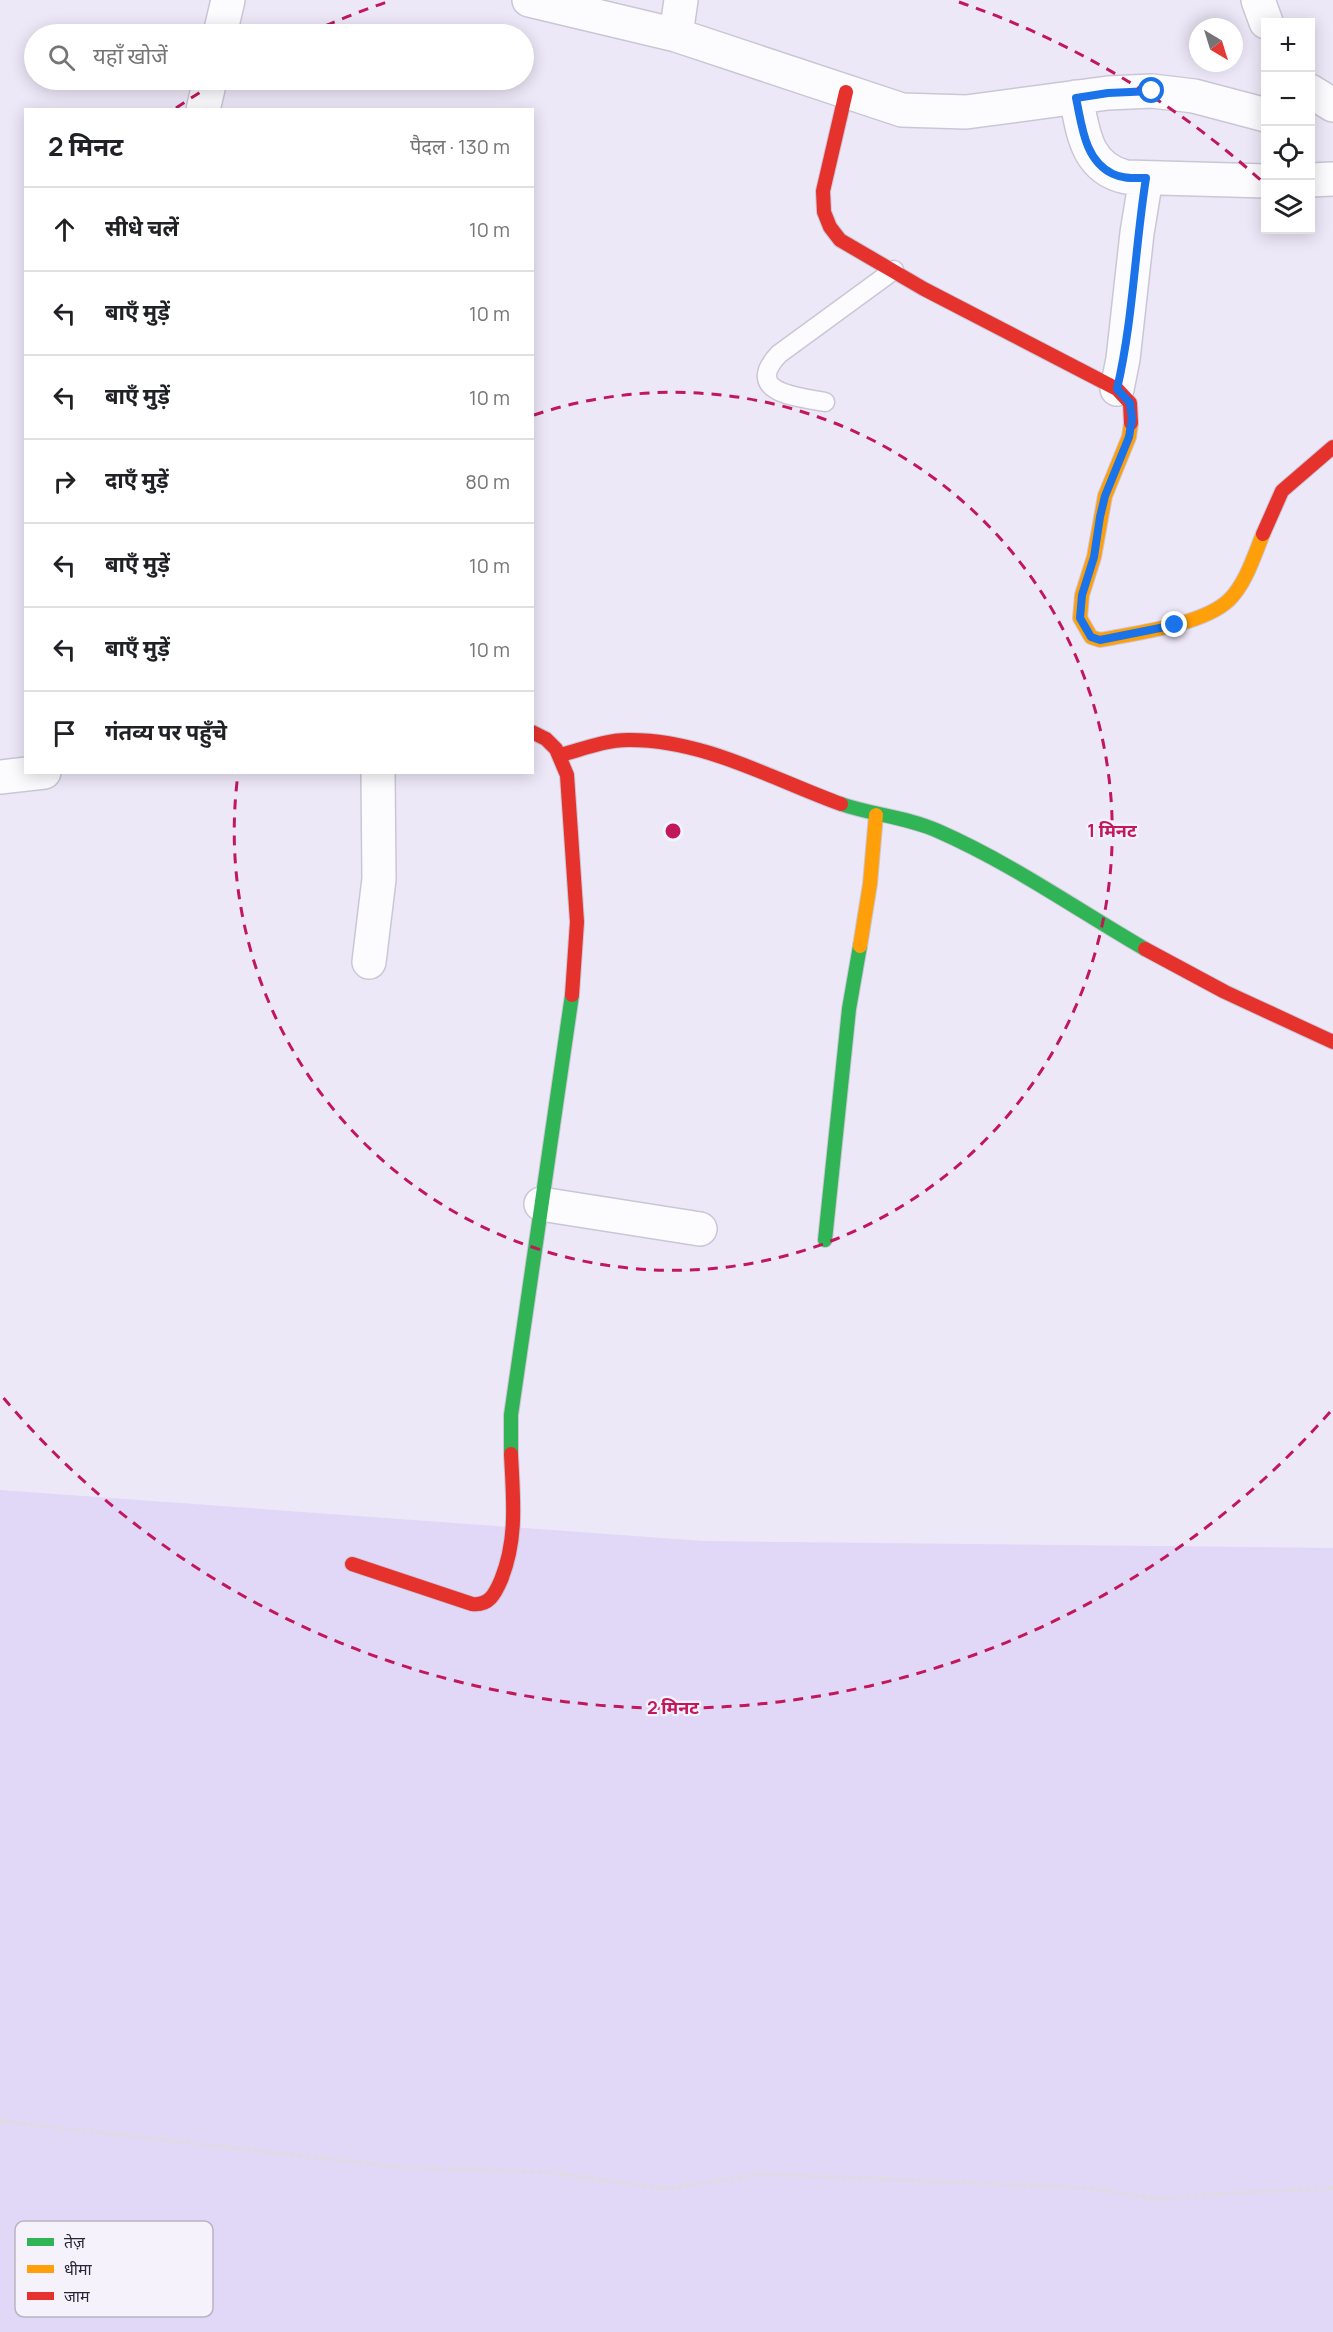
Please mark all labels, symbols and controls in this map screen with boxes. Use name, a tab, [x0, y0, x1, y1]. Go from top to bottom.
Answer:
north arrow	[1189, 18, 1243, 72]
map controls	[1261, 18, 1315, 234]
button: +	[1261, 18, 1315, 72]
search box	[24, 24, 534, 90]
icon: search	[45, 41, 78, 74]
text: यहाँ खोजें	[93, 41, 168, 71]
button: −	[1261, 72, 1315, 126]
route start	[1138, 77, 1164, 103]
button: locate	[1261, 126, 1315, 180]
text: 2 मिनट	[48, 128, 123, 164]
text: पैदल · 130 m	[410, 133, 510, 160]
button: layers	[1261, 180, 1315, 234]
icon: ahead	[48, 213, 81, 246]
text: सीधे चलें	[105, 213, 179, 243]
text: 10 m	[469, 216, 510, 243]
icon: left	[48, 297, 81, 330]
text: बाएँ मुड़ें	[105, 297, 170, 327]
text: 10 m	[469, 300, 510, 327]
icon: left	[48, 381, 81, 414]
text: बाएँ मुड़ें	[105, 381, 170, 411]
text: 10 m	[469, 384, 510, 411]
icon: right	[48, 465, 81, 498]
text: दाएँ मुड़ें	[105, 465, 168, 495]
text: 80 m	[465, 468, 510, 495]
icon: left	[48, 549, 81, 582]
text: बाएँ मुड़ें	[105, 549, 170, 579]
text: 10 m	[469, 552, 510, 579]
route end	[1161, 611, 1187, 637]
icon: left	[48, 633, 81, 666]
text: बाएँ मुड़ें	[105, 633, 170, 663]
text: 10 m	[469, 636, 510, 663]
icon: arrive	[48, 717, 81, 750]
text: गंतव्य पर पहुँचे	[105, 717, 227, 747]
text: 1 मिनट	[1087, 818, 1137, 842]
centre of rings	[663, 821, 683, 841]
text: 2 मिनट	[647, 1695, 699, 1719]
legend	[15, 2221, 213, 2317]
text: तेज़	[64, 2231, 86, 2253]
text: धीमा	[64, 2258, 93, 2280]
text: जाम	[64, 2285, 90, 2307]

